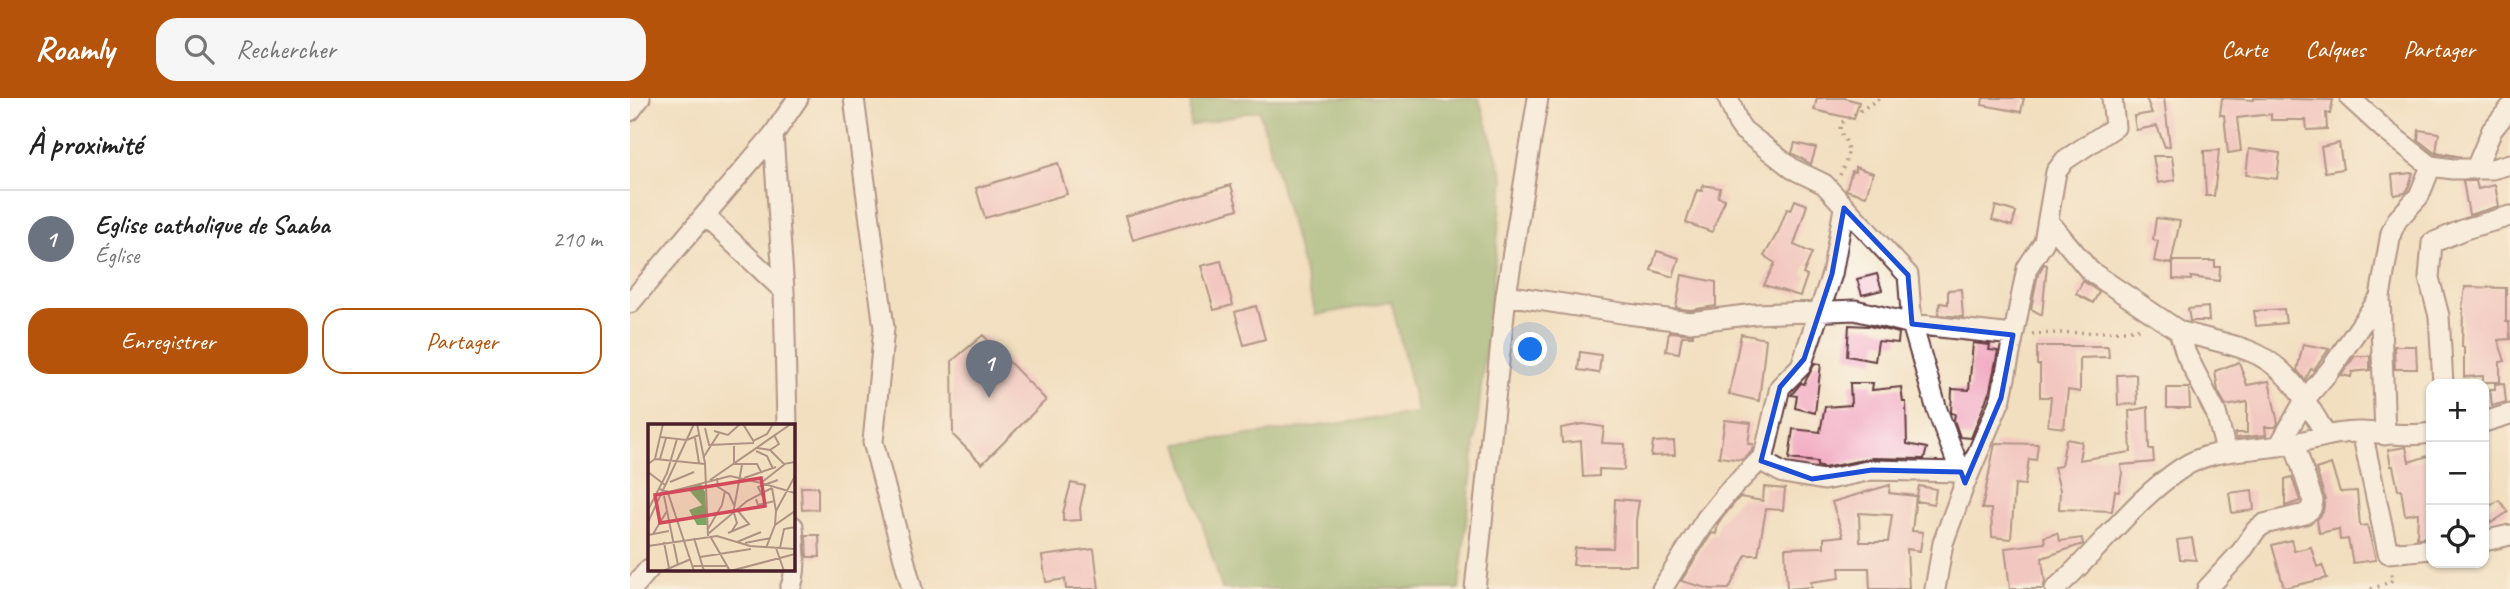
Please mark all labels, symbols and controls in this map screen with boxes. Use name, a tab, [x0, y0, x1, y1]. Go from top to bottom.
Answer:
search box	[156, 18, 646, 81]
text: Roamly	[35, 28, 114, 70]
icon: search	[180, 30, 218, 68]
text: Rechercher	[236, 33, 336, 66]
text: Carte	[2221, 34, 2267, 64]
text: Calques	[2305, 34, 2365, 64]
text: Partager	[2403, 34, 2475, 64]
text: À proximité	[28, 125, 142, 163]
text: Eglise catholique de Saaba	[95, 208, 330, 241]
text: 1	[46, 225, 56, 254]
text: 210 m	[553, 225, 602, 254]
text: Église	[95, 241, 139, 270]
button: Enregistrer	[28, 308, 308, 374]
button: Partager	[322, 308, 602, 374]
your location	[1513, 332, 1547, 366]
pin: 1	[966, 340, 1012, 398]
map controls	[2426, 379, 2489, 568]
button: +	[2426, 379, 2489, 442]
inset map	[648, 424, 794, 572]
button: −	[2426, 442, 2489, 505]
button: locate	[2426, 505, 2489, 568]

